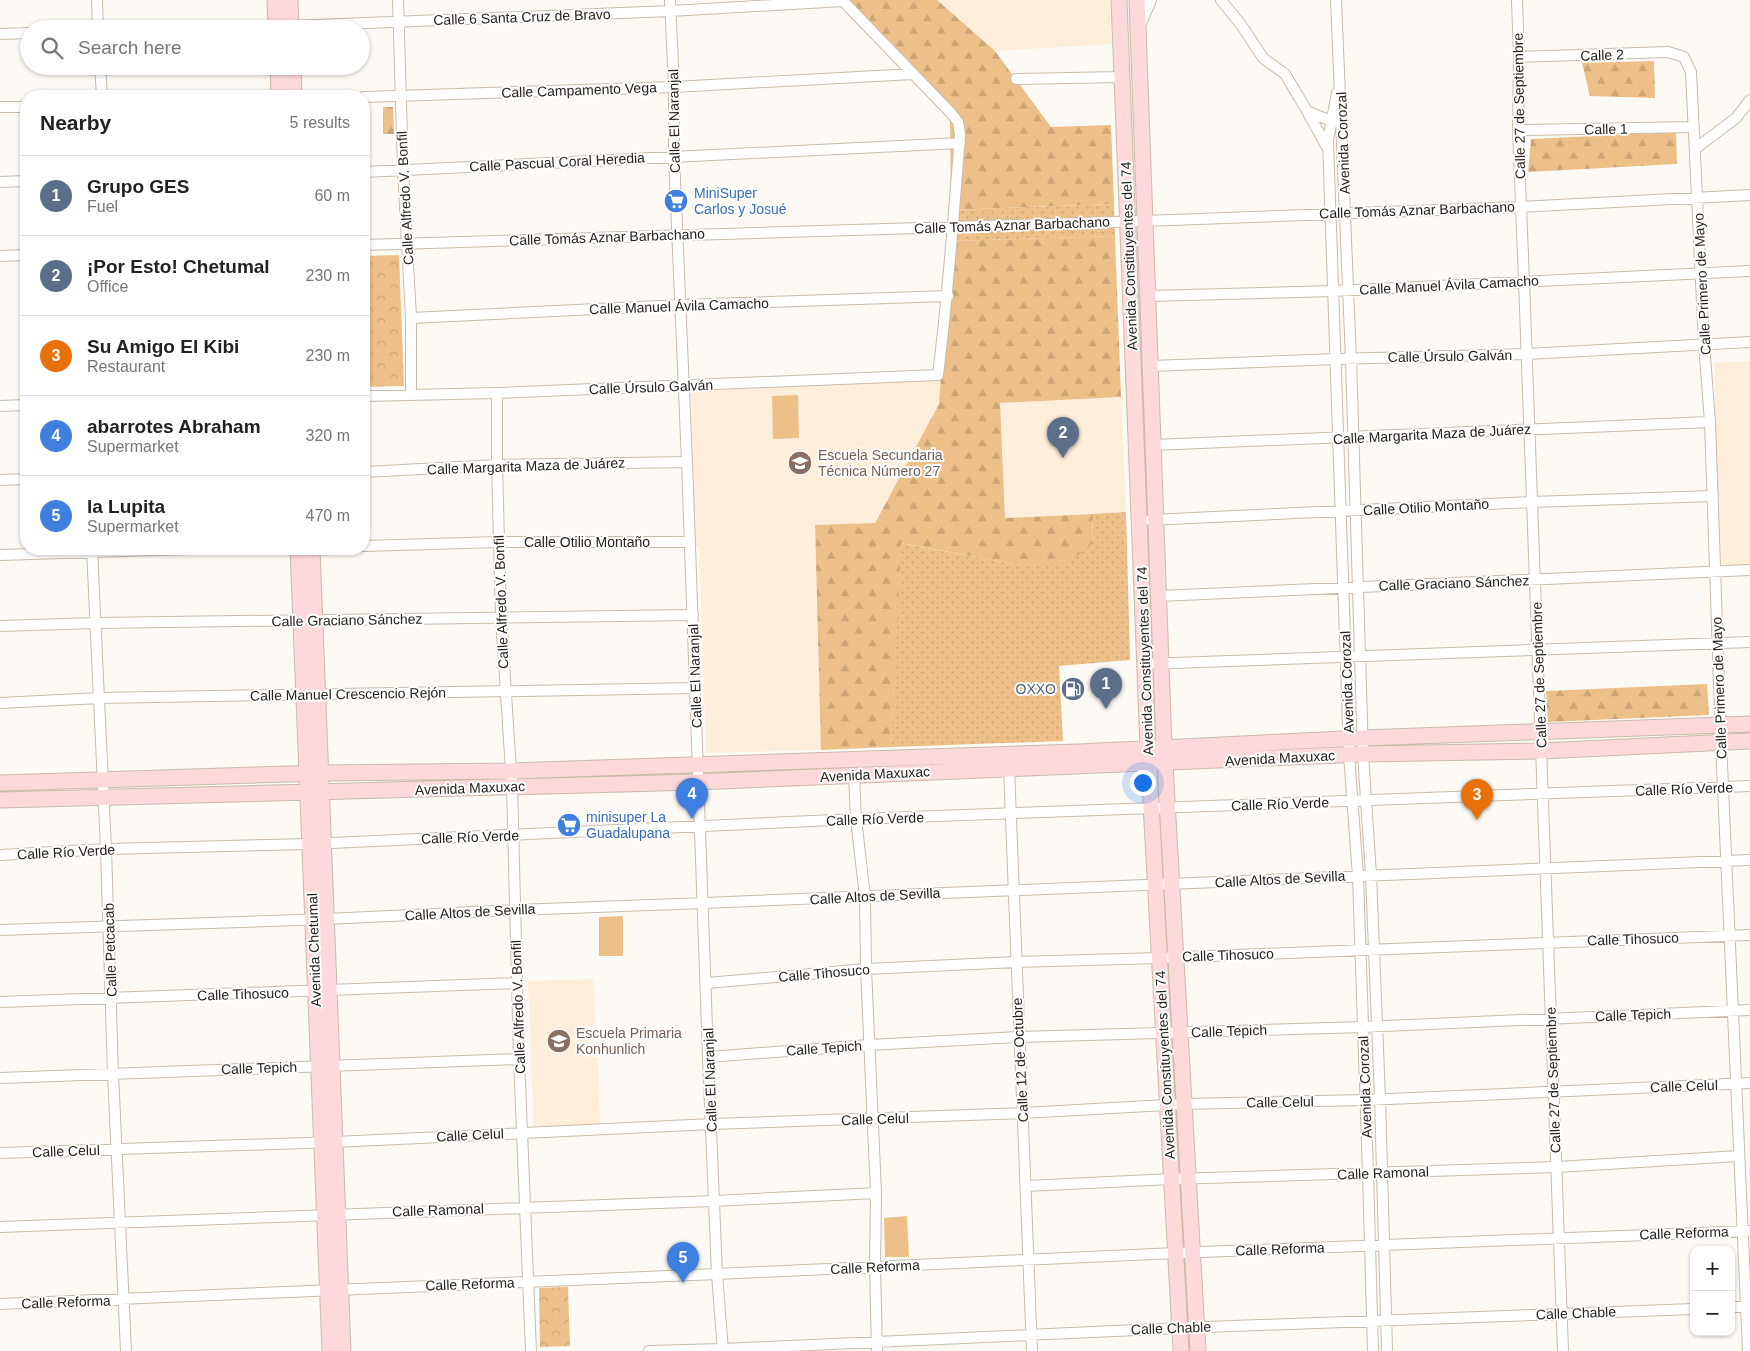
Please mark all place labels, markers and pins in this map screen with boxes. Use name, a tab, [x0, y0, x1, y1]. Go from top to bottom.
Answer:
place label: MiniSuper Carlos y Josué	[694, 185, 787, 217]
supermarket icon: MiniSuper Carlos y Josué	[663, 188, 689, 214]
pin: 2	[1047, 417, 1079, 458]
place label: Escuela Secundaria Técnica Número 27	[818, 447, 943, 479]
school or university icon: Escuela Secundaria Técnica Número 27	[787, 450, 813, 476]
pin: 1	[1090, 668, 1122, 709]
fuel station icon: OXXO	[1060, 676, 1086, 702]
place label: OXXO	[1016, 681, 1056, 697]
pin: 4	[676, 778, 708, 819]
pin: 3	[1461, 779, 1493, 820]
place label: minisuper La Guadalupana	[586, 809, 670, 841]
supermarket icon: minisuper La Guadalupana	[556, 812, 582, 838]
place label: Escuela Primaria Konhunlich	[576, 1025, 682, 1057]
school or university icon: Escuela Primaria Konhunlich	[546, 1028, 572, 1054]
pin: 5	[667, 1242, 699, 1283]

